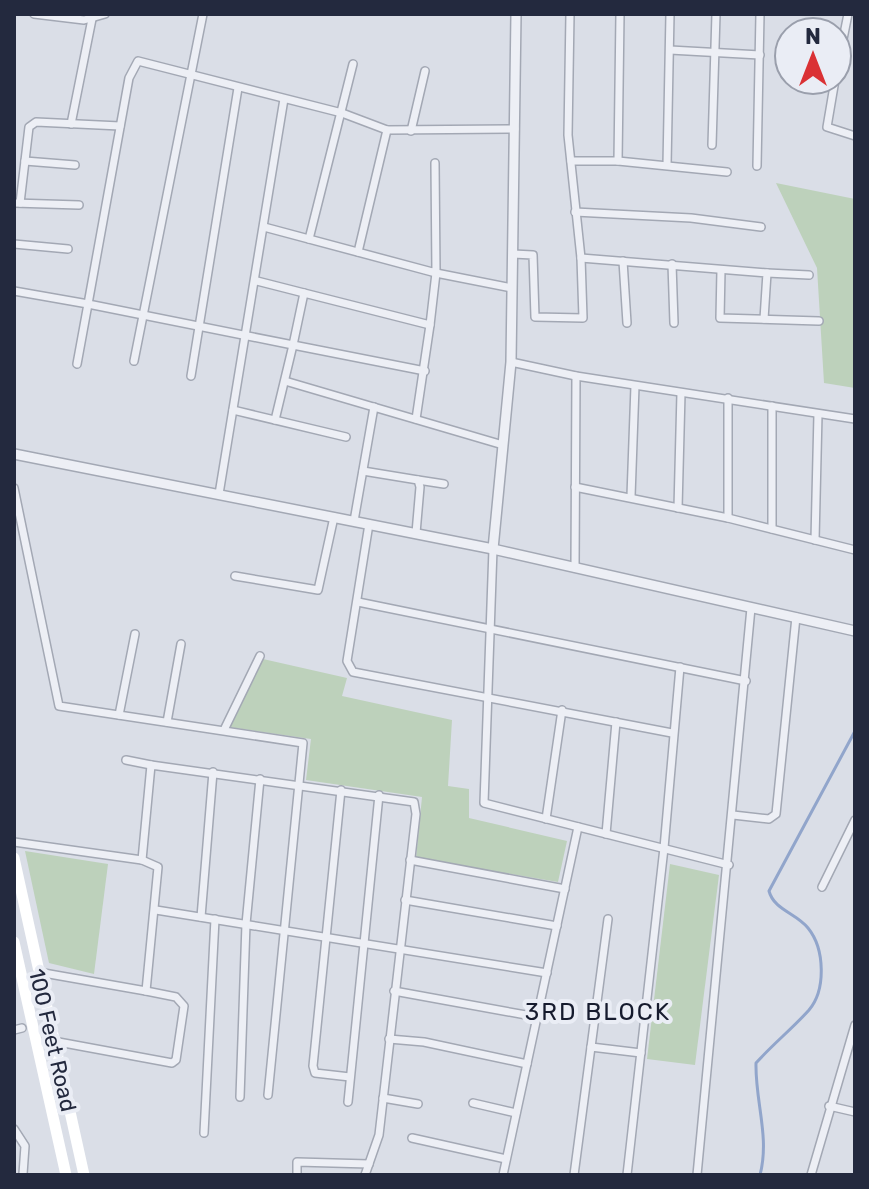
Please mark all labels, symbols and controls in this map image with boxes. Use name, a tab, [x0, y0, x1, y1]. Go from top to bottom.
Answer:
north arrow	[773, 16, 853, 96]
text: N	[805, 23, 821, 50]
street label: 100 Feet Road	[23, 966, 82, 1114]
district label: 3RD BLOCK	[525, 998, 671, 1026]

